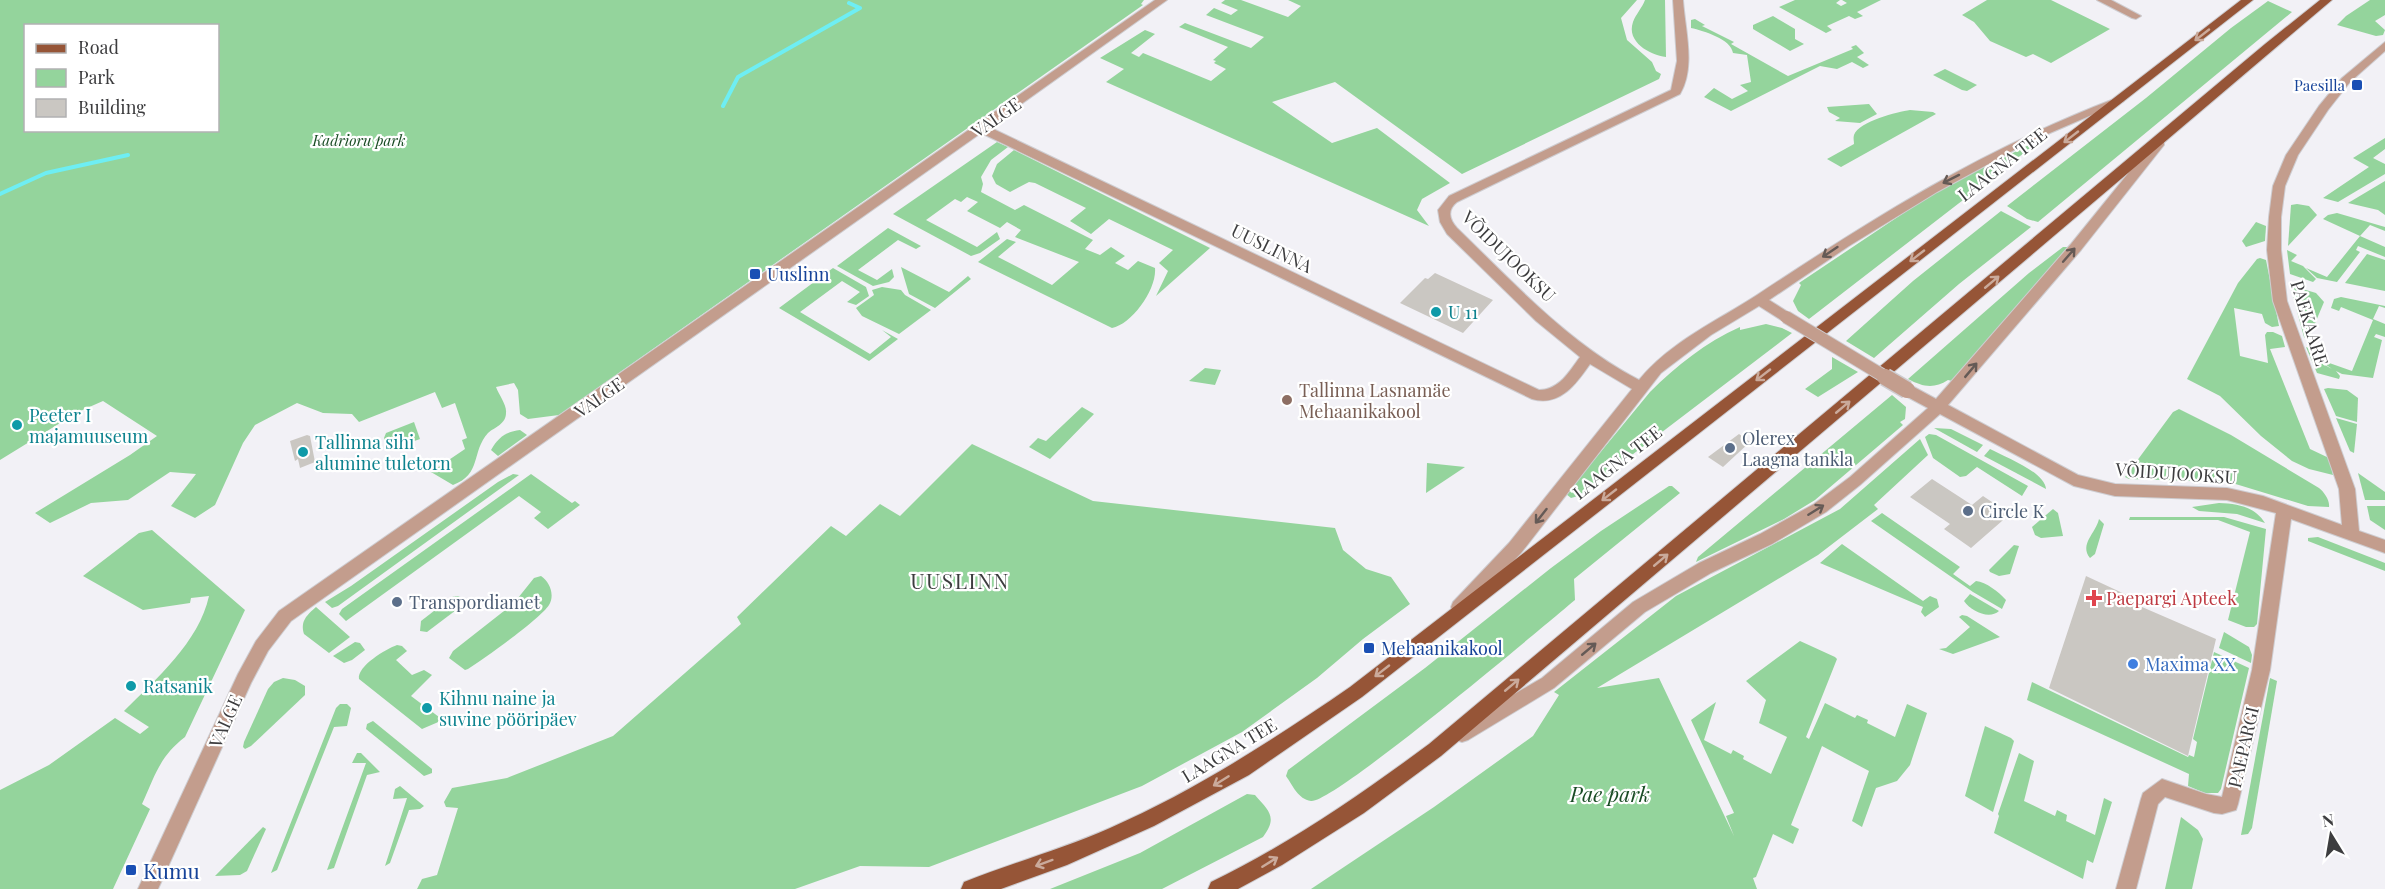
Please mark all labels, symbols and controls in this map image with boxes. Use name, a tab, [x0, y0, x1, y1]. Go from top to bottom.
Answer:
legend	[24, 24, 219, 132]
one-way arrow	[2194, 29, 2210, 42]
text: Road	[78, 35, 119, 59]
text: Park	[78, 65, 115, 89]
place label: Paesilla	[2294, 75, 2346, 95]
marker: Paesilla	[2350, 78, 2364, 92]
street label: VALGE	[966, 91, 1026, 143]
text: Building	[78, 95, 146, 119]
street label: LAAGNA TEE	[1953, 122, 2052, 206]
park label: Kadrioru park	[312, 130, 406, 150]
one-way arrow	[2064, 130, 2080, 143]
one-way arrow	[1942, 173, 1960, 185]
street label: VÕIDUJOOKSU	[1456, 204, 1561, 307]
street label: UUSLINNA	[1227, 218, 1317, 278]
one-way arrow	[1823, 246, 1839, 258]
one-way arrow	[2062, 248, 2076, 263]
one-way arrow	[1909, 249, 1925, 262]
place label: Uuslinn	[767, 262, 830, 286]
marker: Uuslinn	[748, 267, 762, 281]
one-way arrow	[1984, 275, 2000, 288]
street label: PAEKAARE	[2286, 277, 2334, 369]
place label: U 11	[1448, 300, 1478, 324]
marker: U 11	[1429, 305, 1443, 319]
one-way arrow	[1964, 362, 1977, 378]
one-way arrow	[1755, 369, 1771, 382]
street label: VALGE	[569, 371, 629, 423]
place label: Tallinna Lasnamäe Mehaanikakool	[1299, 378, 1451, 423]
marker: Tallinna Lasnamäe Mehaanikakool	[1280, 393, 1294, 407]
one-way arrow	[1835, 400, 1850, 414]
place label: Peeter I majamuuseum	[29, 403, 148, 448]
marker: Peeter I majamuuseum	[10, 418, 24, 432]
street label: LAAGNA TEE	[1568, 420, 1667, 504]
place label: Olerex Laagna tankla	[1742, 426, 1853, 471]
place label: Tallinna sihi alumine tuletorn	[315, 430, 451, 475]
marker: Olerex Laagna tankla	[1723, 441, 1737, 455]
marker: Tallinna sihi alumine tuletorn	[296, 445, 310, 459]
street label: VÕIDUJOOKSU	[2114, 457, 2237, 489]
one-way arrow	[1601, 488, 1617, 501]
place label: Circle K	[1980, 499, 2045, 523]
one-way arrow	[1808, 504, 1824, 516]
marker: Circle K	[1961, 504, 1975, 518]
one-way arrow	[1534, 507, 1547, 523]
one-way arrow	[1653, 553, 1669, 566]
district label: UUSLINN	[910, 566, 1010, 594]
place label: Paepargi Apteek	[2106, 586, 2237, 610]
place label: Transpordiamet	[409, 590, 541, 614]
marker: Paepargi Apteek	[2087, 591, 2101, 605]
marker: Transpordiamet	[390, 595, 404, 609]
place label: Mehaanikakool	[1381, 636, 1503, 660]
marker: Mehaanikakool	[1362, 641, 1376, 655]
one-way arrow	[1581, 642, 1596, 656]
place label: Maxima XX	[2145, 652, 2237, 676]
marker: Maxima XX	[2126, 657, 2140, 671]
one-way arrow	[1374, 665, 1390, 678]
place label: Ratsanik	[143, 674, 213, 698]
one-way arrow	[1504, 678, 1519, 692]
marker: Ratsanik	[124, 679, 138, 693]
place label: Kihnu naine ja suvine pööripäev	[439, 686, 577, 731]
street label: VALGE	[202, 691, 247, 752]
marker: Kihnu naine ja suvine pööripäev	[420, 701, 434, 715]
street label: PAEPARGI	[2222, 704, 2264, 790]
street label: LAAGNA TEE	[1177, 712, 1281, 788]
one-way arrow	[1213, 776, 1230, 788]
park label: Pae park	[1569, 779, 1650, 807]
north arrow	[2301, 805, 2361, 865]
text: N	[2320, 808, 2336, 831]
place label: Kumu	[143, 856, 200, 884]
one-way arrow	[1261, 856, 1278, 868]
one-way arrow	[1035, 858, 1054, 869]
marker: Kumu	[124, 863, 138, 877]

